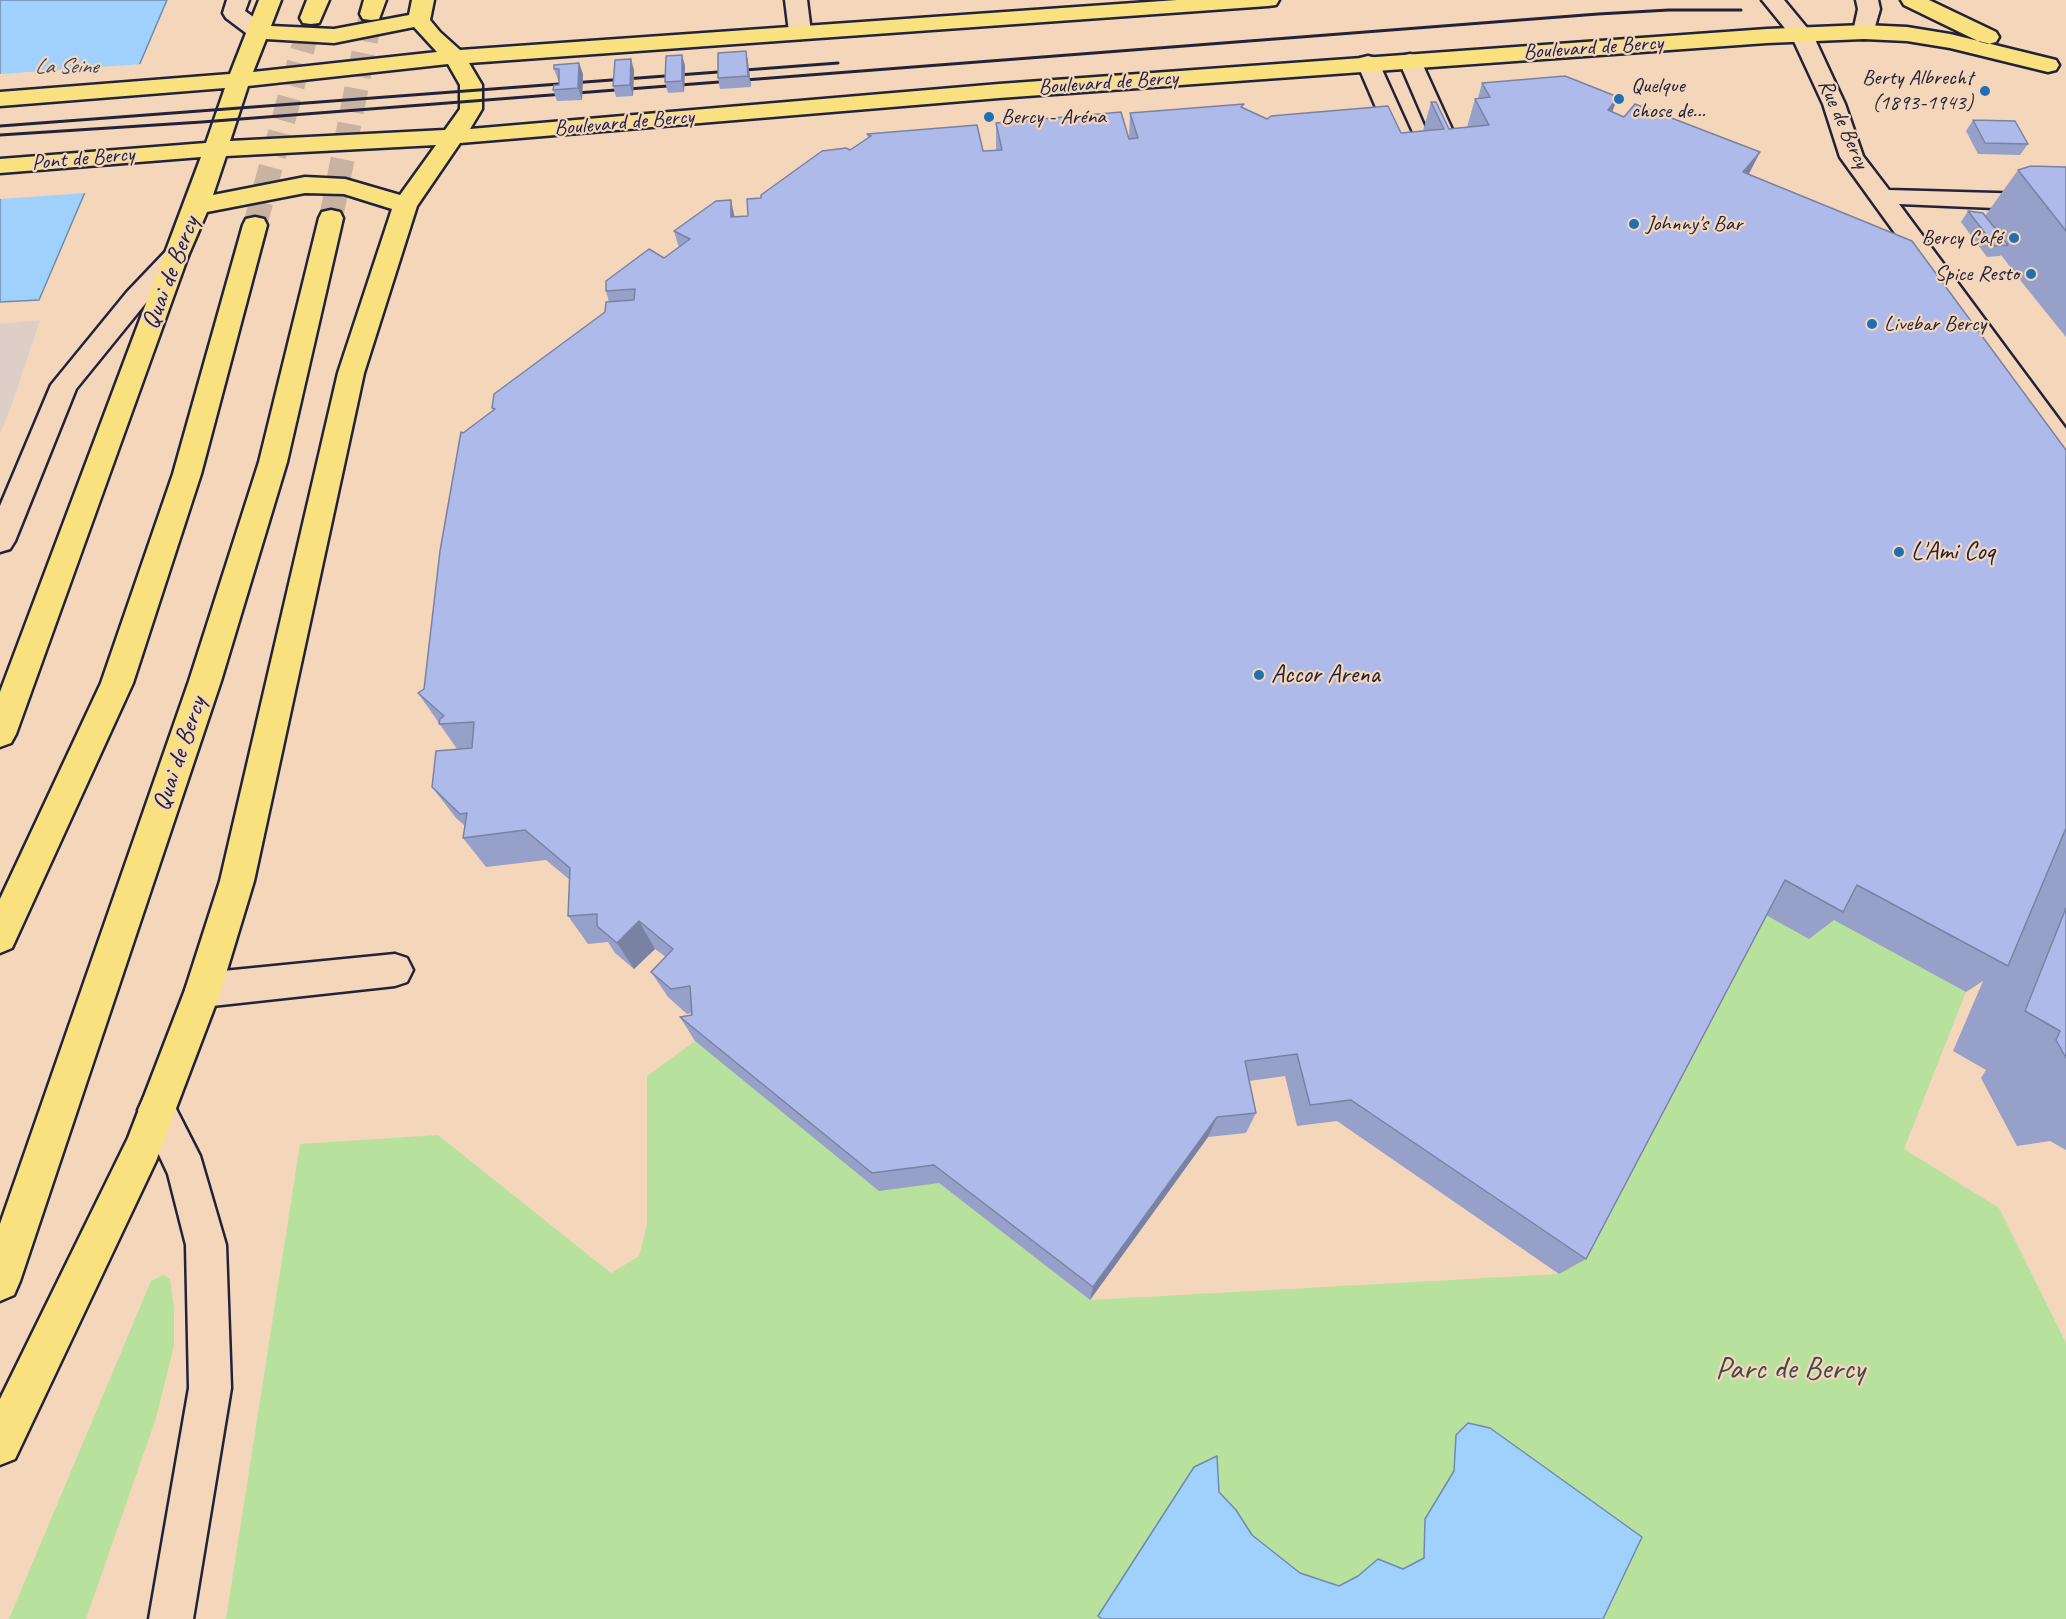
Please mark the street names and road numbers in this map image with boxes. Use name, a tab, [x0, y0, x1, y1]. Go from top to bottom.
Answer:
street label: Boulevard de Bercy	[1522, 30, 1664, 66]
street label: Boulevard de Bercy	[1037, 65, 1179, 101]
street label: Rue de Bercy	[1812, 75, 1874, 173]
street label: Boulevard de Bercy	[553, 104, 695, 142]
street label: Pont de Bercy	[31, 141, 135, 177]
street label: Quai de Bercy	[135, 212, 207, 334]
street label: Quai de Bercy	[146, 693, 214, 815]

